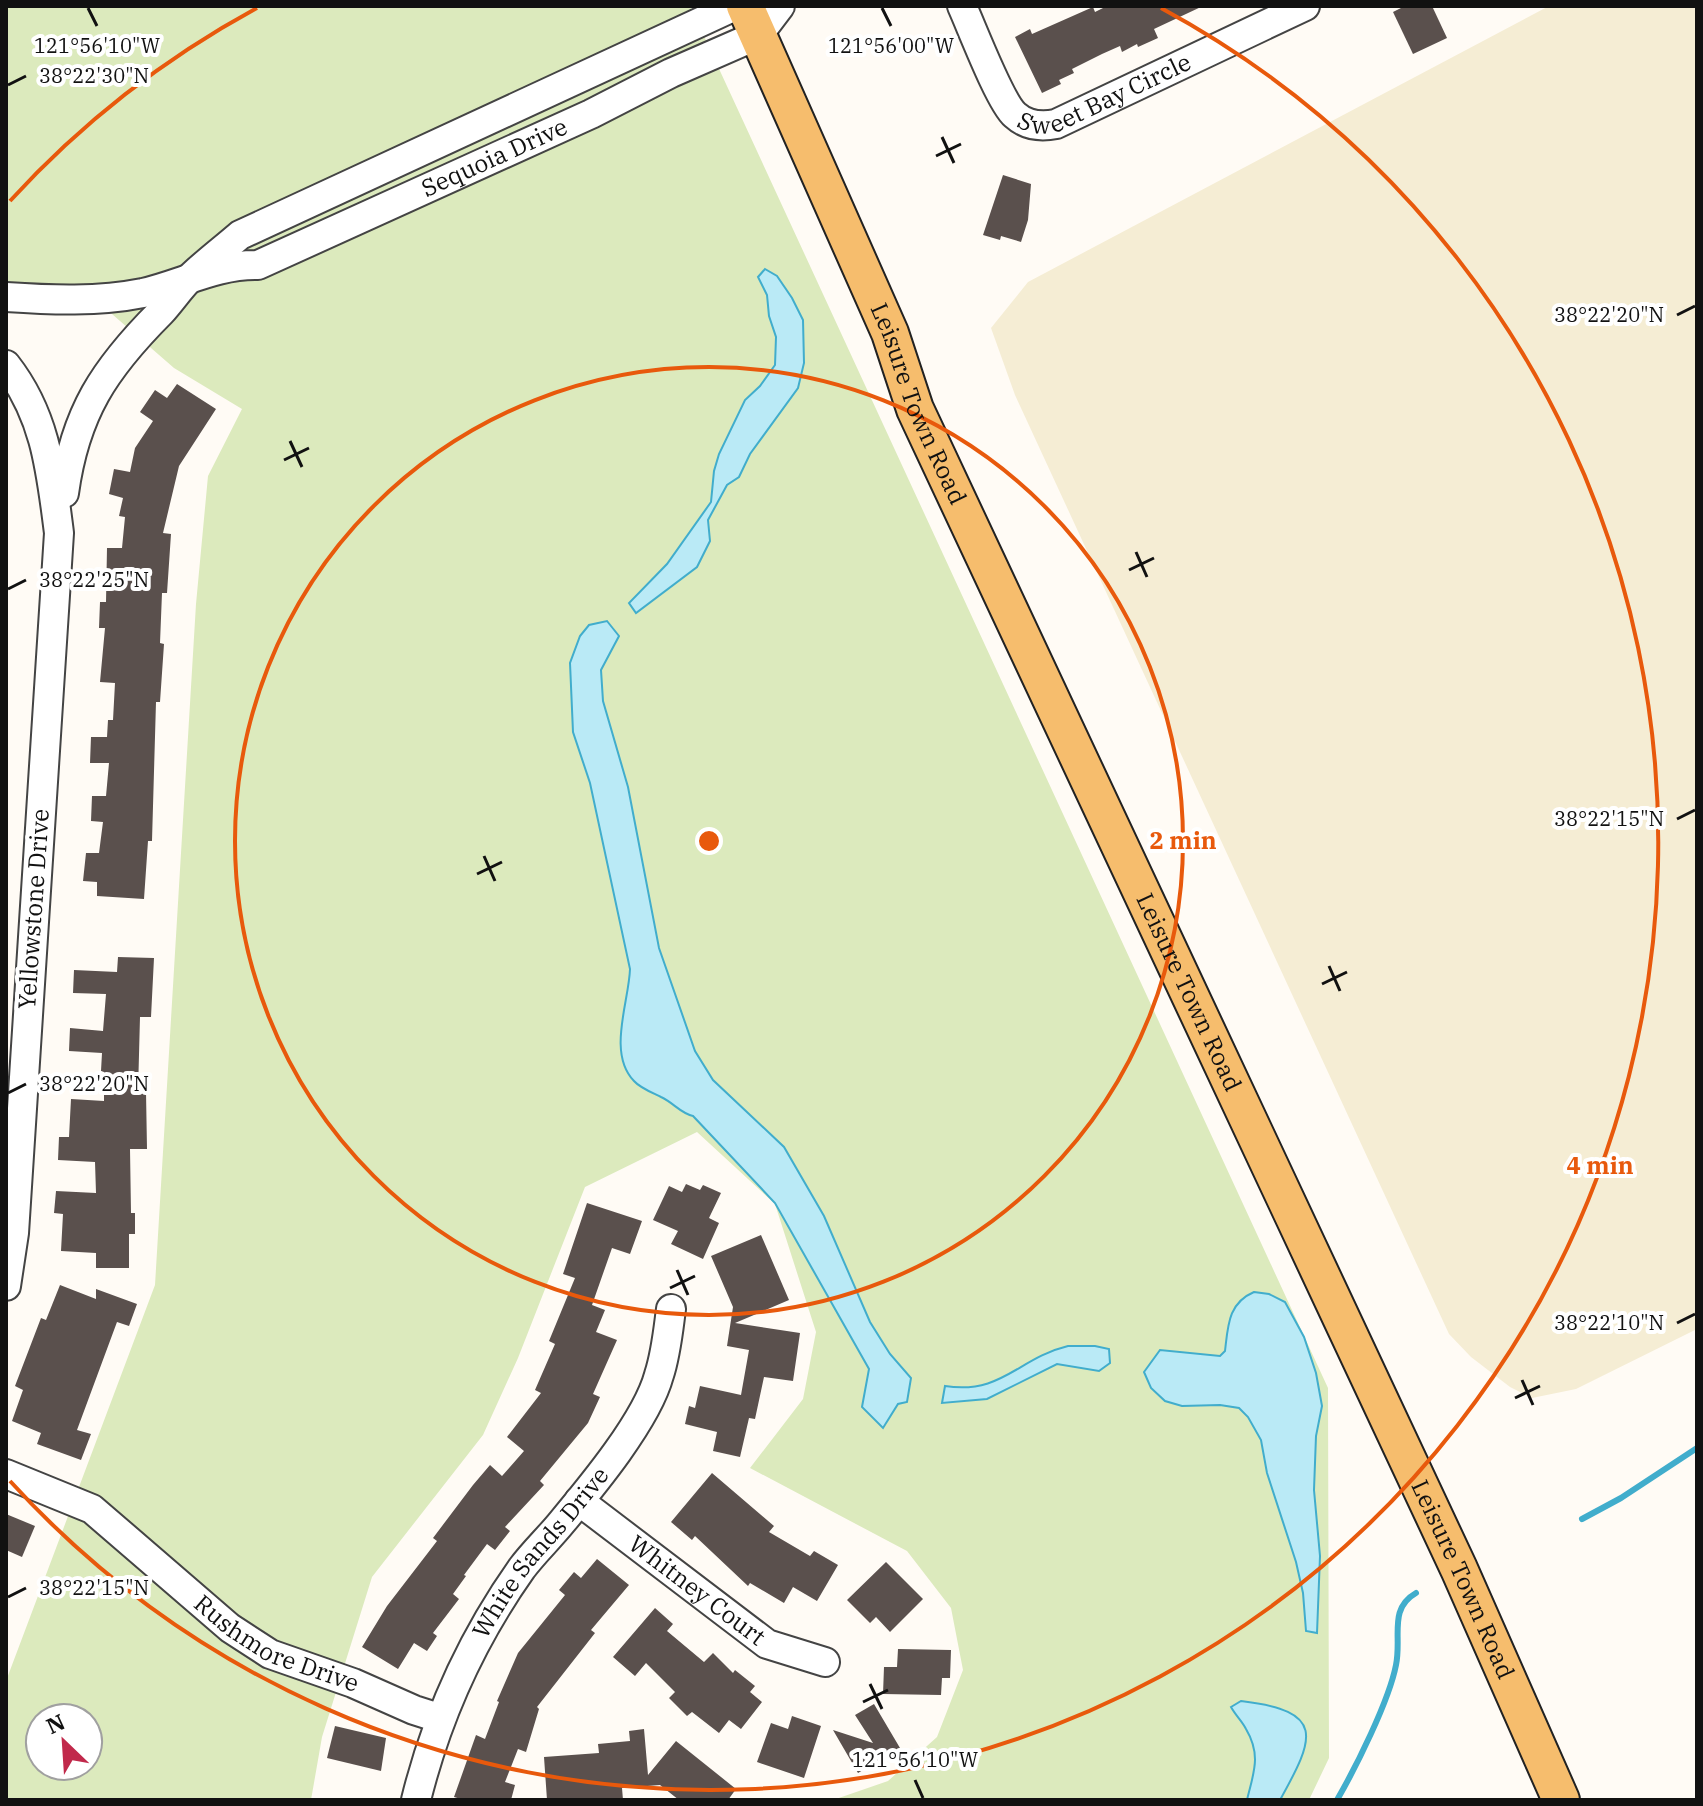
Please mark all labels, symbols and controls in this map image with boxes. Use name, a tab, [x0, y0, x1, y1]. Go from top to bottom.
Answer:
text: 121°56'10"W	[34, 32, 160, 59]
text: 121°56'00"W	[828, 32, 954, 59]
street label: Sweet Bay Circle	[1013, 45, 1196, 141]
text: 38°22'30"N	[39, 62, 149, 89]
street label: Sequoia Drive	[416, 110, 572, 204]
street label: Leisure Town Road	[864, 298, 974, 509]
text: 38°22'20"N	[1554, 301, 1664, 328]
text: 38°22'25"N	[39, 566, 149, 593]
text: 38°22'15"N	[1554, 805, 1664, 832]
street label: Yellowstone Drive	[10, 808, 56, 1010]
text: 2 min	[1149, 824, 1217, 856]
centre of rings	[695, 827, 723, 855]
street label: Leisure Town Road	[1129, 888, 1250, 1096]
text: 38°22'20"N	[39, 1070, 149, 1097]
text: 4 min	[1566, 1149, 1634, 1181]
text: 38°22'10"N	[1554, 1309, 1664, 1336]
street label: White Sands Drive	[464, 1460, 615, 1644]
street label: Leisure Town Road	[1404, 1474, 1522, 1684]
street label: Whitney Court	[622, 1527, 772, 1652]
text: 38°22'15"N	[39, 1574, 149, 1601]
street label: Rushmore Drive	[188, 1587, 363, 1699]
north arrow	[24, 1702, 104, 1782]
text: N	[41, 1707, 69, 1740]
text: 121°56'10"W	[852, 1746, 978, 1773]

